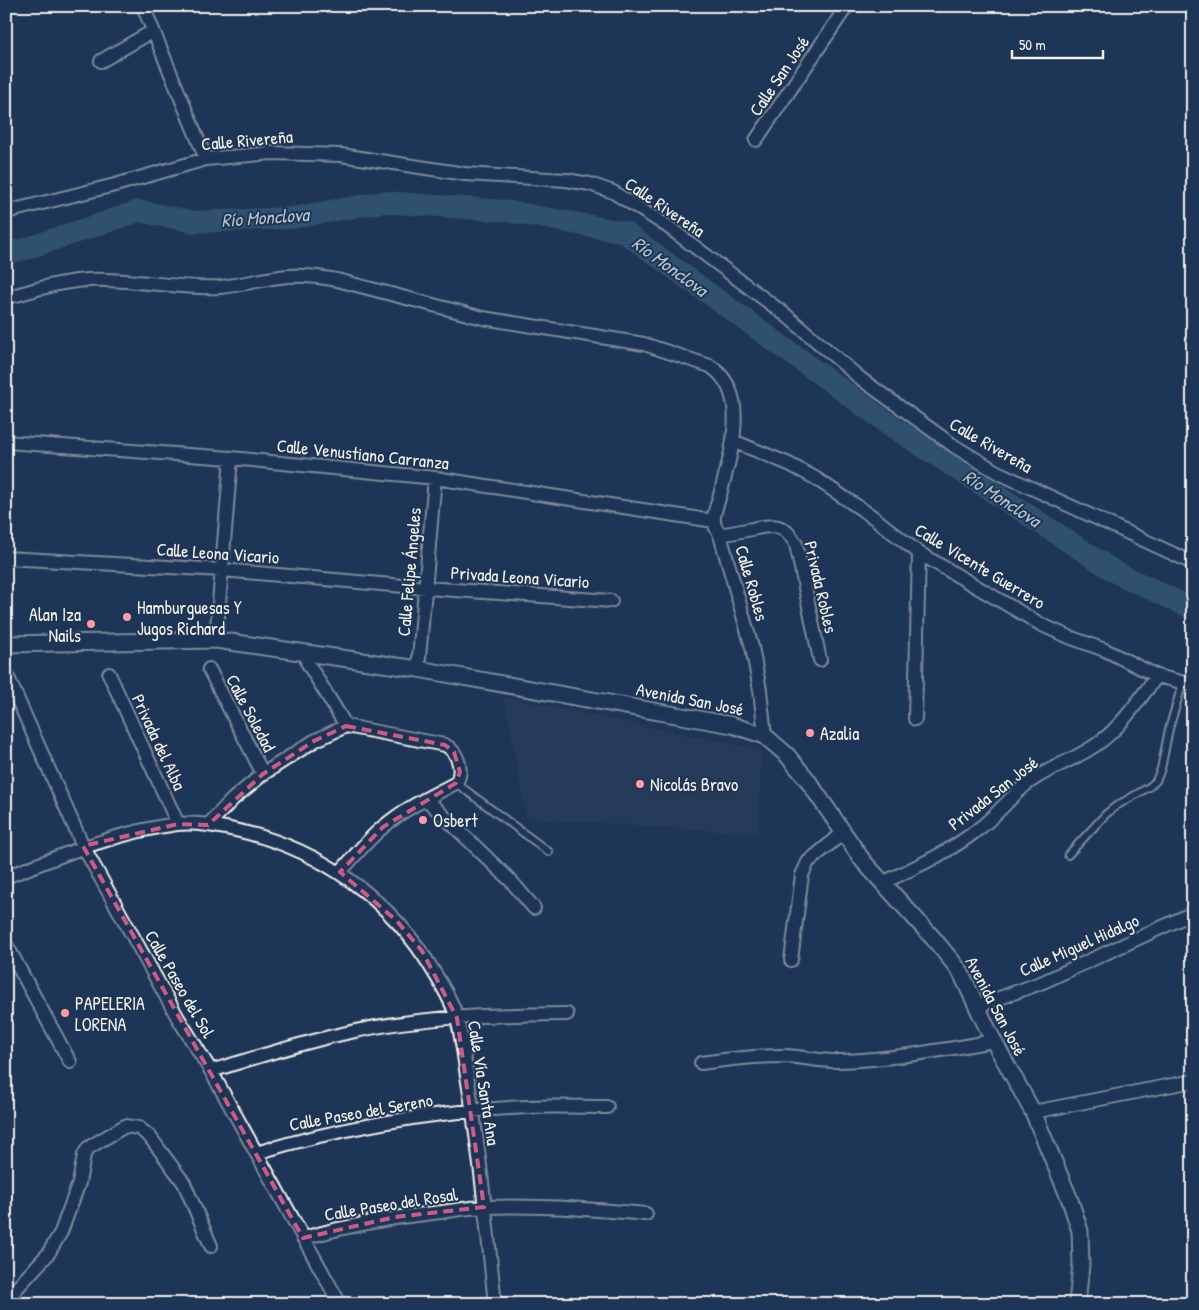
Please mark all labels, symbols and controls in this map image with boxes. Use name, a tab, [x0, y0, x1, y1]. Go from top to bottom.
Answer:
scale bar	[1012, 28, 1103, 60]
street label: Calle San José	[743, 31, 815, 121]
text: 50 m	[1019, 34, 1046, 55]
street label: Calle Rivereña	[200, 124, 294, 156]
street label: Calle Rivereña	[620, 171, 710, 243]
water label: Río Monclova	[220, 201, 312, 233]
water label: Río Monclova	[627, 230, 715, 304]
street label: Calle Rivereña	[945, 411, 1037, 479]
street label: Calle Venustiano Carranza	[276, 433, 450, 475]
water label: Río Monclova	[958, 463, 1048, 534]
street label: Calle Felipe Ángeles	[391, 507, 427, 637]
street label: Calle Vicente Guerrero	[910, 517, 1050, 615]
street label: Calle Leona Vicario	[156, 536, 280, 570]
street label: Privada Robles	[798, 538, 844, 636]
street label: Calle Robles	[729, 542, 775, 624]
street label: Privada Leona Vicario	[450, 560, 590, 594]
place label: Hamburguesas Y Jugos Richard	[137, 595, 242, 641]
place label: Alan Iza Nails	[29, 602, 81, 648]
marker: Hamburguesas Y Jugos Richard	[121, 611, 133, 623]
marker: Alan Iza Nails	[85, 618, 97, 630]
street label: Calle Soledad	[220, 670, 282, 756]
street label: Avenida San José	[634, 676, 746, 722]
street label: Privada del Alba	[126, 690, 192, 794]
place label: Azalia	[820, 721, 859, 746]
marker: Azalia	[804, 727, 816, 739]
street label: Privada San José	[943, 750, 1043, 836]
place label: Nicolás Bravo	[650, 772, 738, 797]
marker: Nicolás Bravo	[634, 778, 646, 790]
place label: Osbert	[433, 808, 478, 833]
marker: Osbert	[417, 814, 429, 826]
street label: Calle Miguel Hidalgo	[1015, 907, 1143, 983]
street label: Calle Paseo del Sol	[139, 926, 221, 1043]
street label: Avenida San José	[959, 952, 1033, 1060]
place label: PAPELERIA LORENA	[75, 991, 145, 1037]
marker: PAPELERIA LORENA	[59, 1007, 71, 1019]
street label: Calle Vía Santa Ana	[462, 1019, 506, 1147]
street label: Calle Paseo del Sereno	[287, 1087, 435, 1137]
street label: Calle Paseo del Rosal	[323, 1181, 460, 1227]

